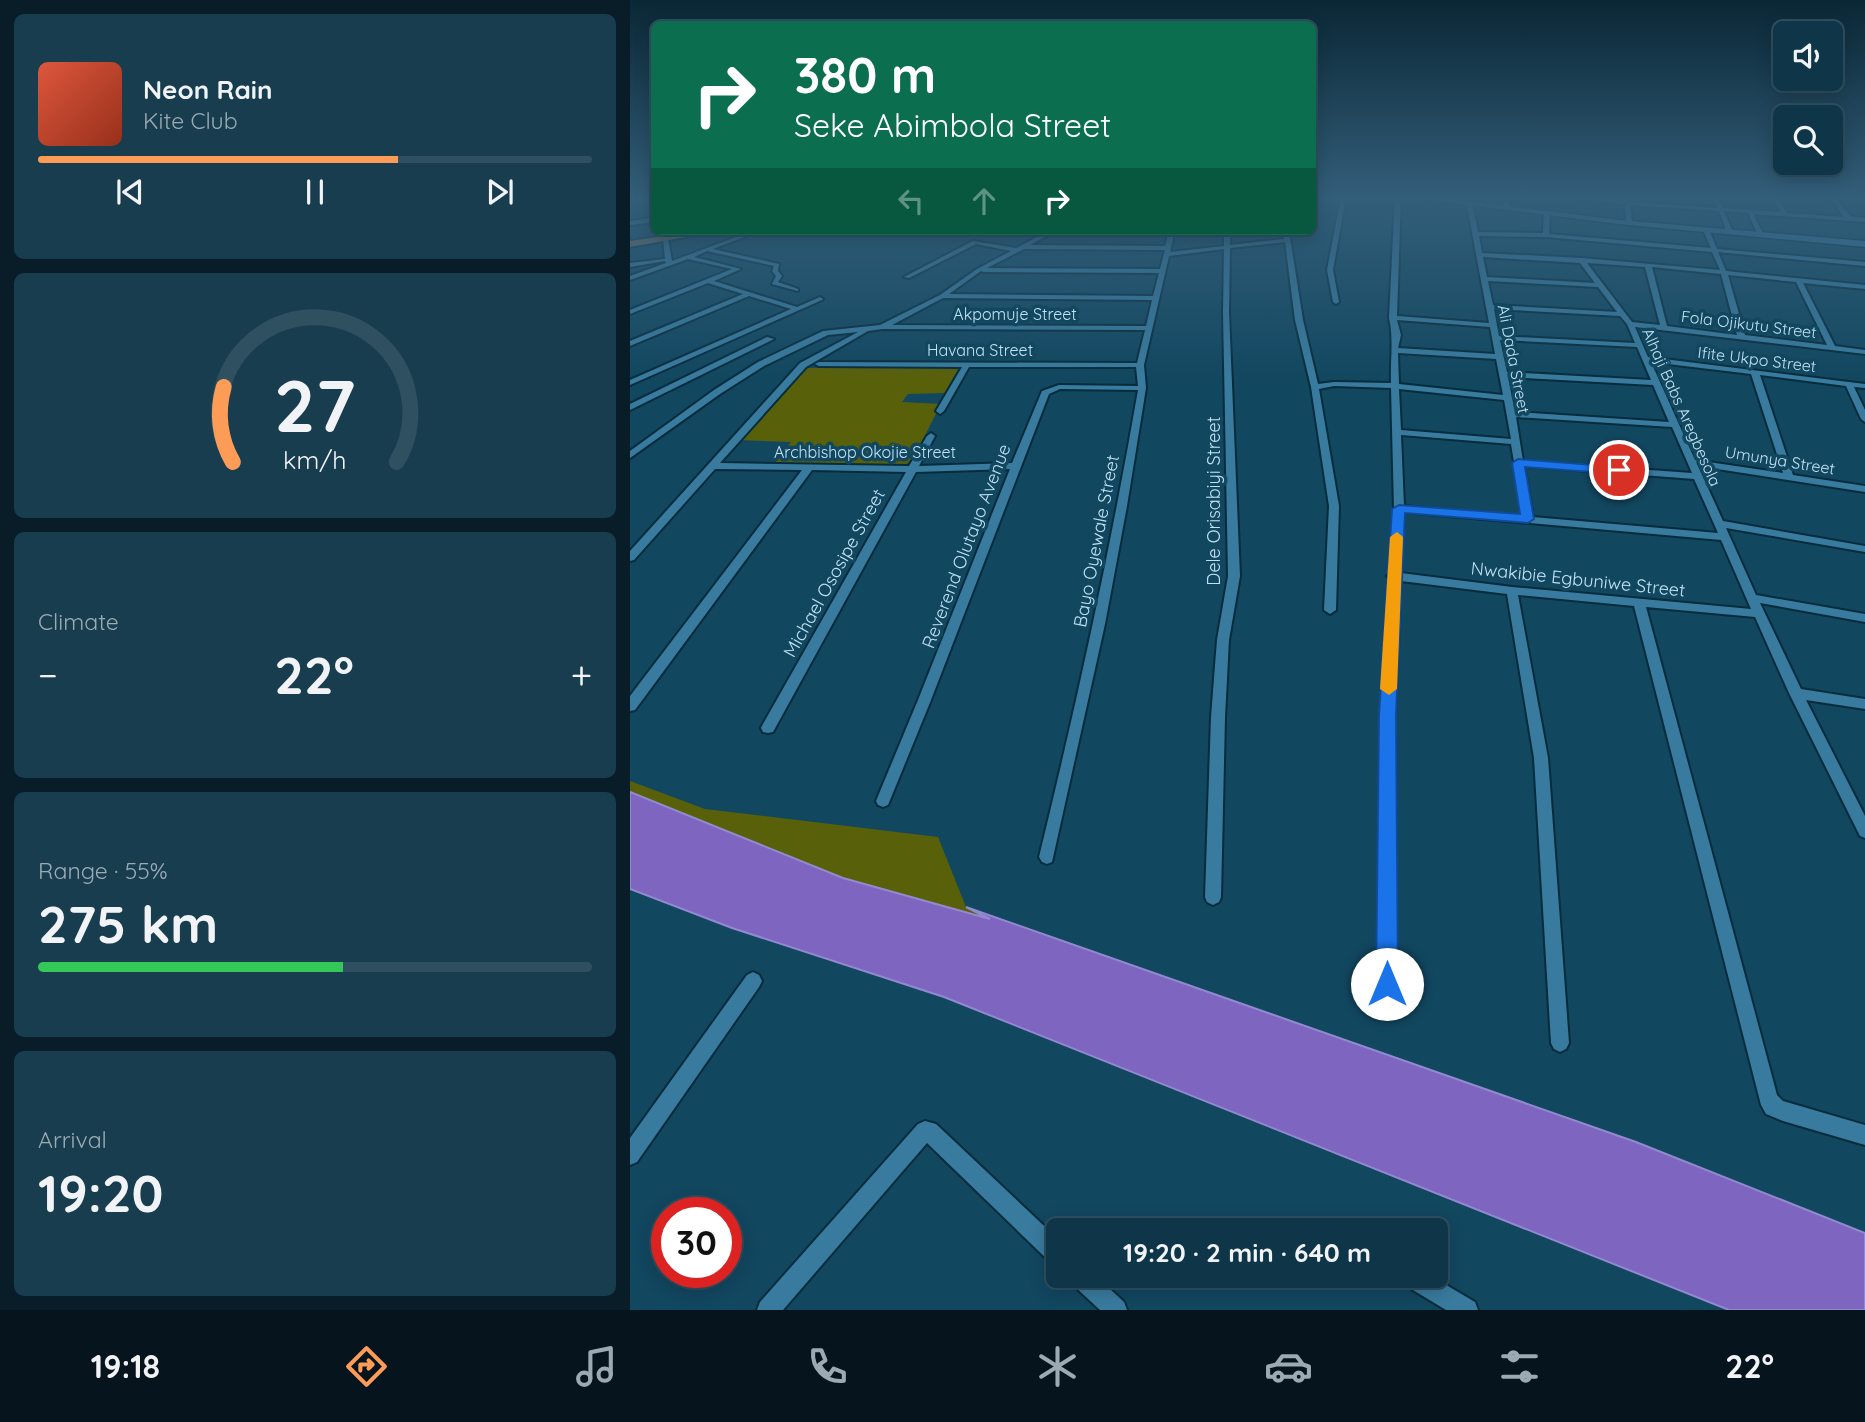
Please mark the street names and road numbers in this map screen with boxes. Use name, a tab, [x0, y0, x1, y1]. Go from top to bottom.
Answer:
street label: Ali Dada Street	[1494, 303, 1534, 415]
street label: Akpomuje Street	[953, 304, 1077, 324]
street label: Fola Ojikutu Street	[1680, 306, 1818, 342]
street label: Alhaji Babs Aregbesola	[1638, 325, 1726, 489]
street label: Havana Street	[927, 340, 1033, 360]
street label: Ifite Ukpo Street	[1697, 342, 1817, 376]
street label: Dele Orisabiyi Street	[1202, 416, 1225, 586]
street label: Reverend Olutayo Avenue	[916, 441, 1016, 651]
street label: Umunya Street	[1724, 441, 1836, 479]
street label: Archbishop Okojie Street	[774, 442, 956, 462]
street label: Bayo Oyewale Street	[1068, 453, 1124, 629]
street label: Michael Ososipe Street	[778, 485, 890, 661]
street label: Nwakibie Egbuniwe Street	[1470, 556, 1686, 602]

